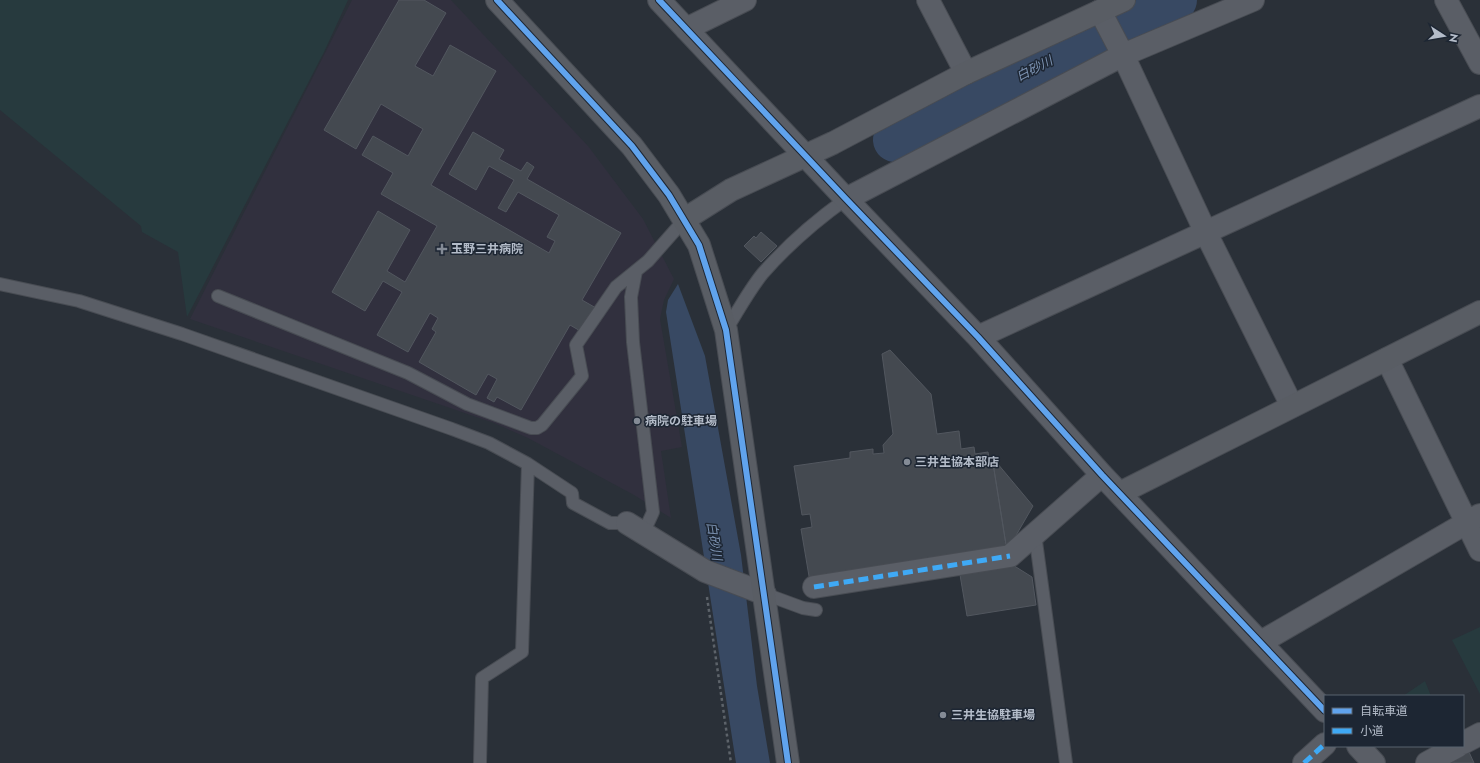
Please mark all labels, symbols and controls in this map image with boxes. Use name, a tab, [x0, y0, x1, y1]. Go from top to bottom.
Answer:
north arrow	[1424, 16, 1464, 56]
text: N	[1445, 32, 1463, 44]
water label: 白砂川	[1013, 50, 1058, 86]
place label: 玉野三井病院	[451, 240, 523, 258]
marker: 玉野三井病院	[436, 243, 448, 255]
place label: 病院の駐車場	[645, 412, 717, 430]
marker: 病院の駐車場	[632, 416, 642, 426]
place label: 三井生協本部店	[915, 453, 999, 471]
marker: 三井生協本部店	[902, 457, 912, 467]
water label: 白砂川	[702, 520, 727, 564]
legend	[1324, 695, 1464, 747]
text: 自転車道	[1360, 702, 1408, 720]
place label: 三井生協駐車場	[951, 706, 1035, 724]
marker: 三井生協駐車場	[938, 710, 948, 720]
text: 小道	[1360, 722, 1384, 740]

